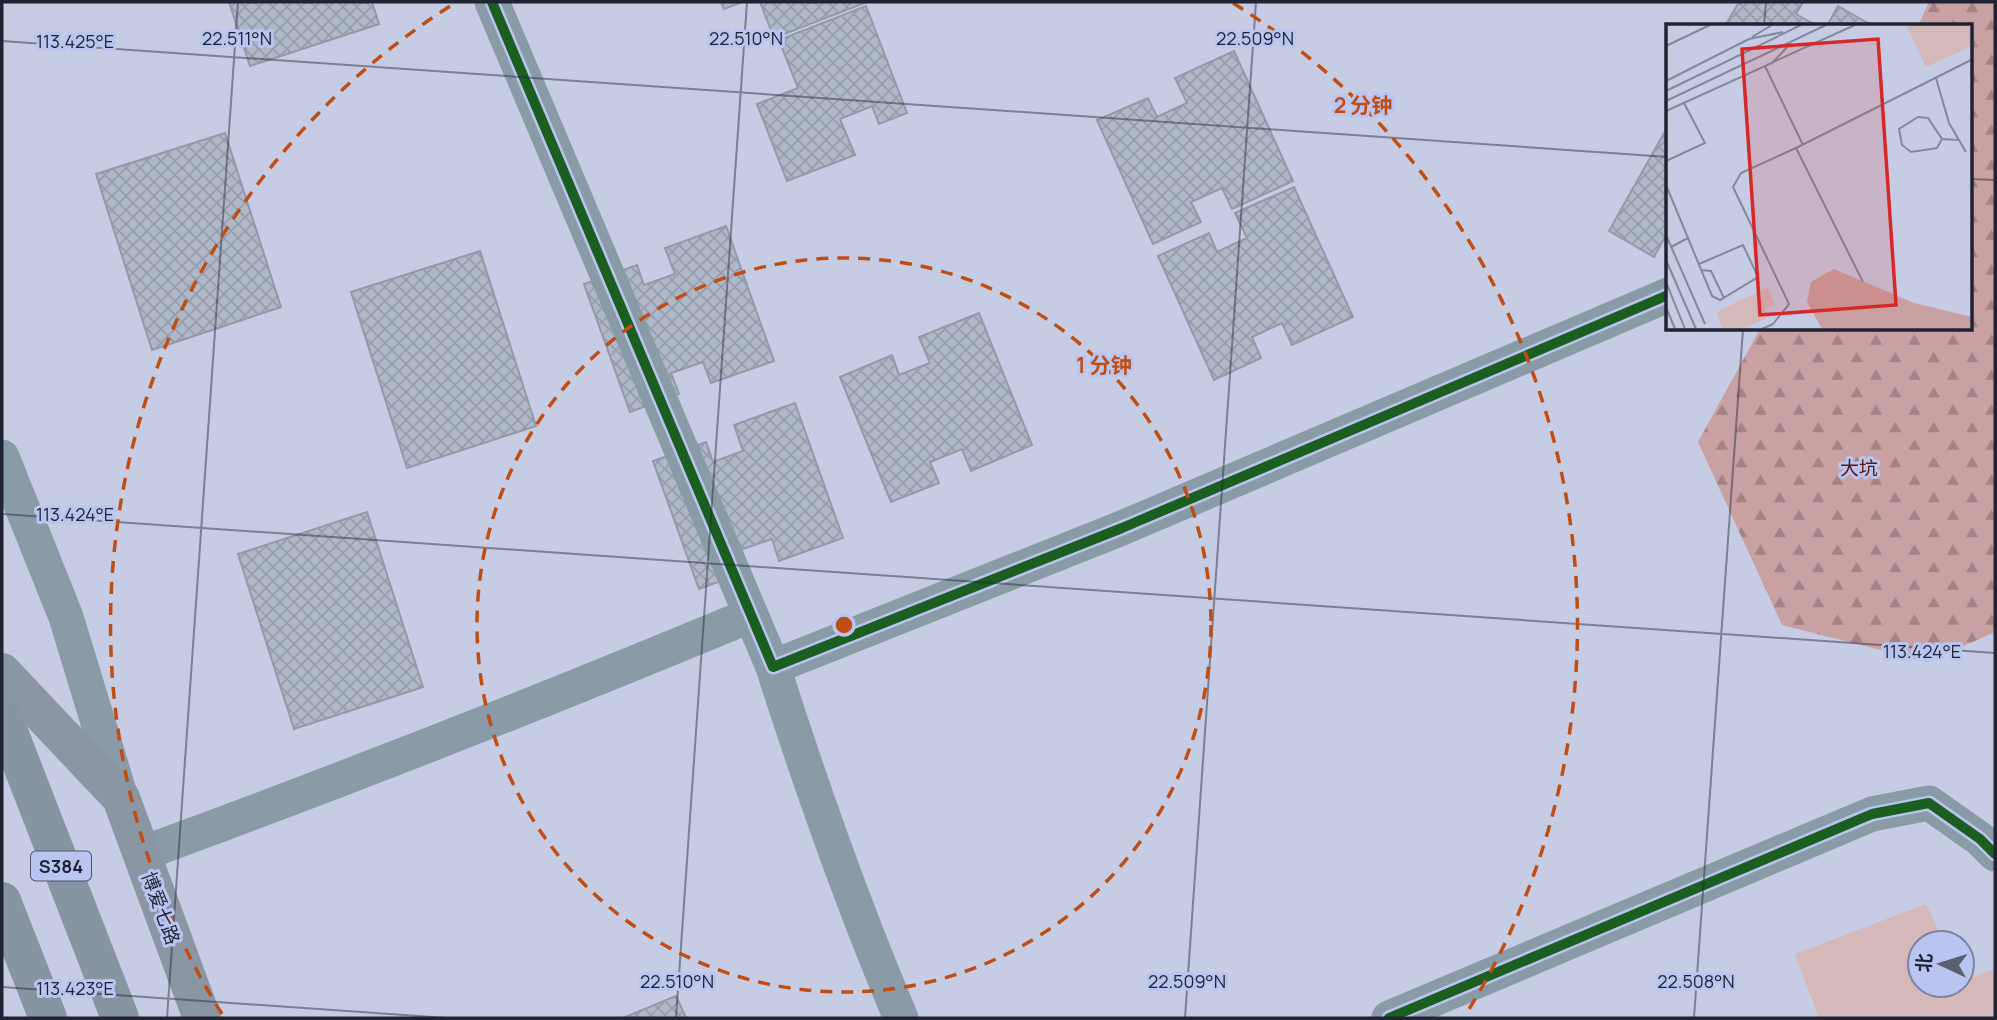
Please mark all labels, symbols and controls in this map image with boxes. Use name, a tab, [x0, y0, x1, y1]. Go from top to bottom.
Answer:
inset map	[1666, 24, 1972, 331]
text: 22.511°N	[202, 26, 272, 50]
text: 22.510°N	[709, 26, 783, 50]
text: 22.509°N	[1216, 26, 1294, 50]
text: 113.425°E	[36, 29, 114, 53]
text: 2 分钟	[1334, 91, 1392, 119]
text: 1 分钟	[1076, 351, 1132, 379]
park label: 大坑	[1840, 455, 1878, 481]
text: 113.424°E	[36, 502, 114, 526]
centre of rings	[832, 613, 856, 637]
text: 113.424°E	[1883, 639, 1961, 663]
road number: S384	[31, 852, 91, 880]
street label: 博爱七路	[136, 868, 186, 948]
north arrow	[1906, 929, 1976, 999]
text: 北	[1910, 952, 1938, 973]
text: 22.510°N	[640, 969, 714, 993]
text: 22.509°N	[1148, 969, 1226, 993]
text: 22.508°N	[1657, 969, 1735, 993]
text: 113.423°E	[36, 976, 114, 1000]

